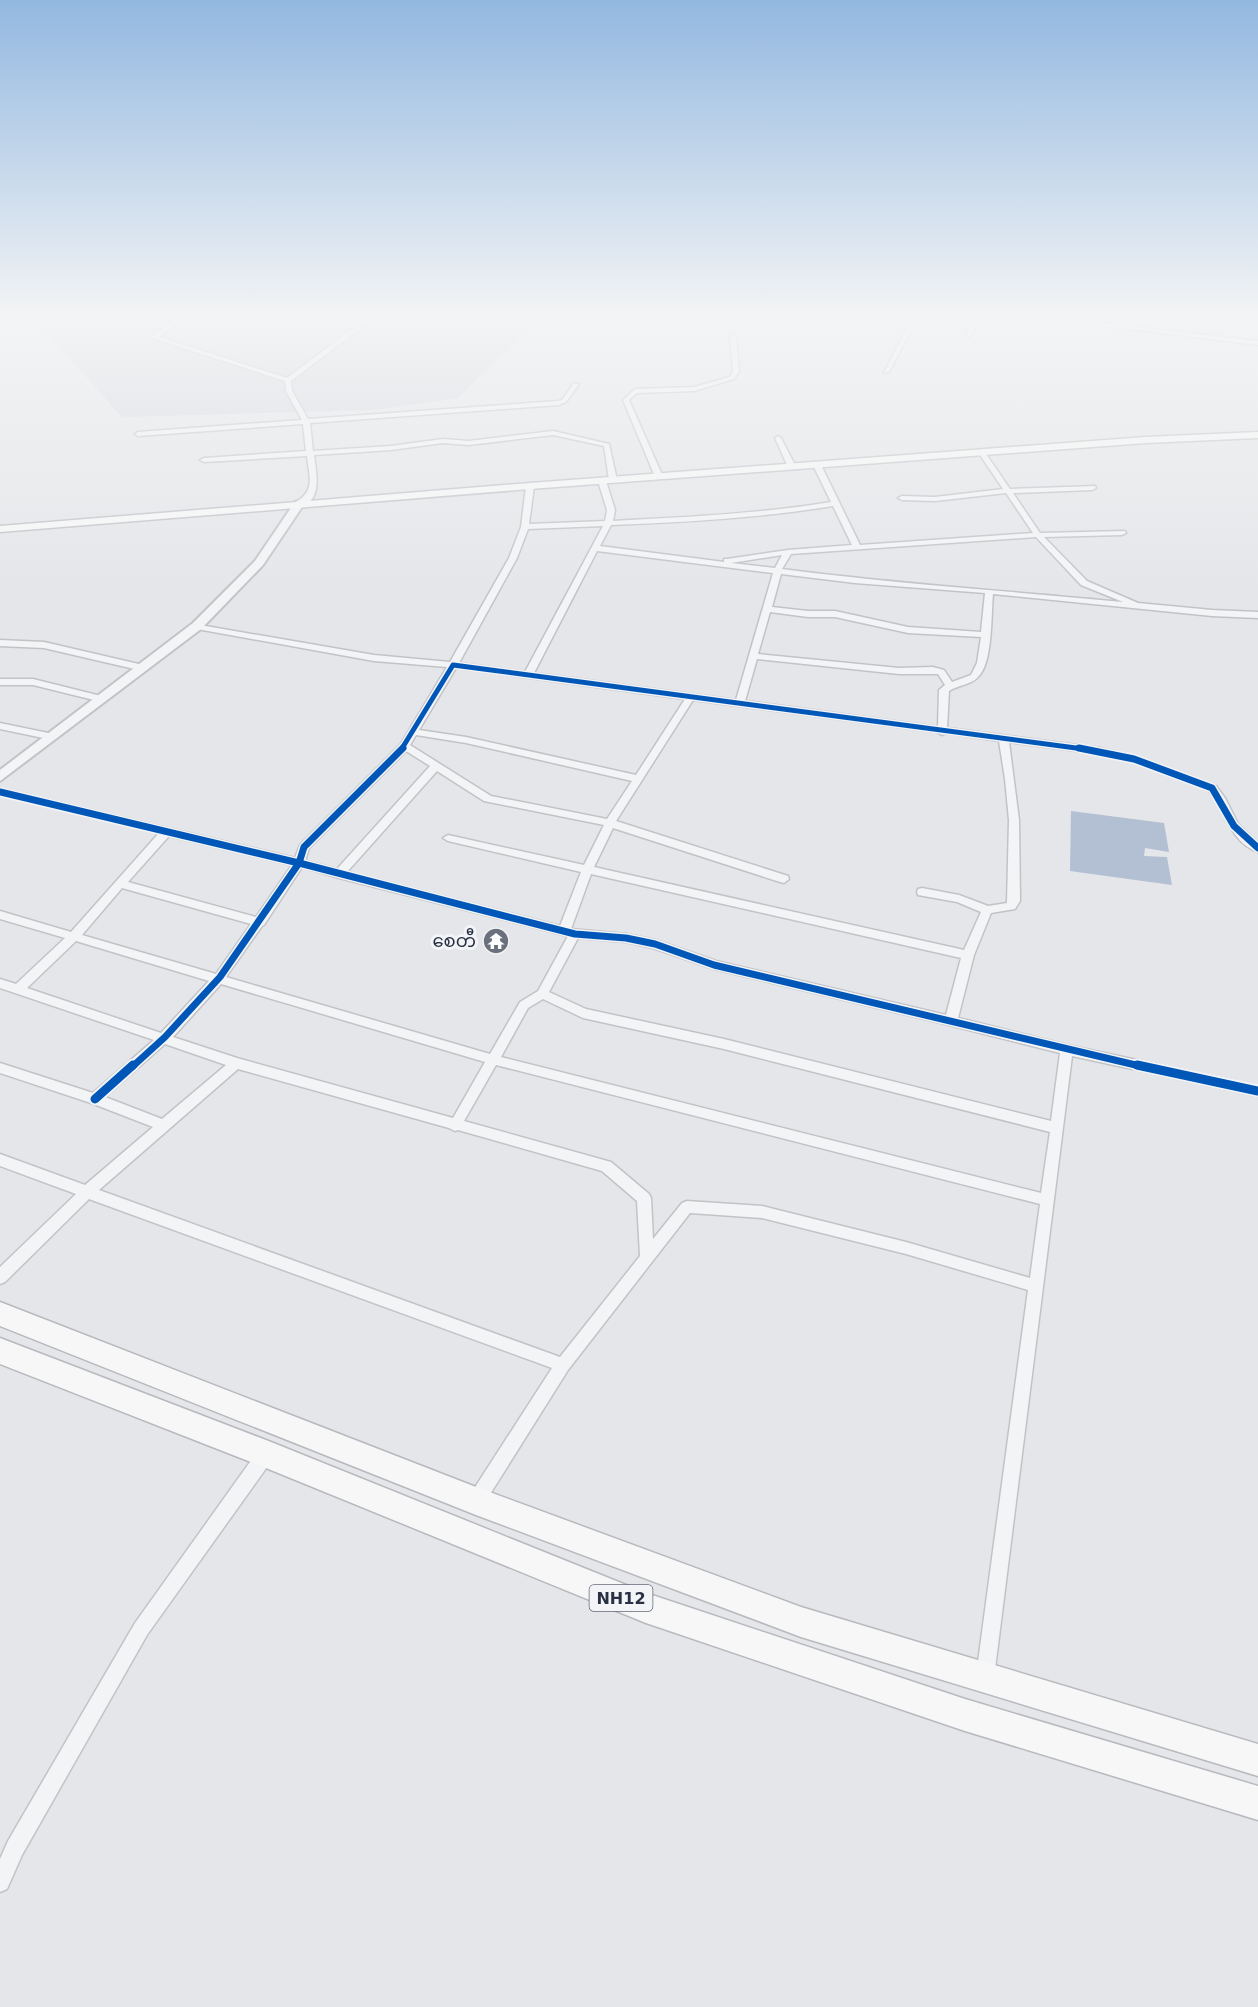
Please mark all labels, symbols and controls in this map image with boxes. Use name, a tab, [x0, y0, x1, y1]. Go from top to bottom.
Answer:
temple icon: စေတီ	[481, 926, 511, 956]
place label: စေတီ	[433, 927, 476, 951]
road number: NH12	[590, 1585, 652, 1611]

